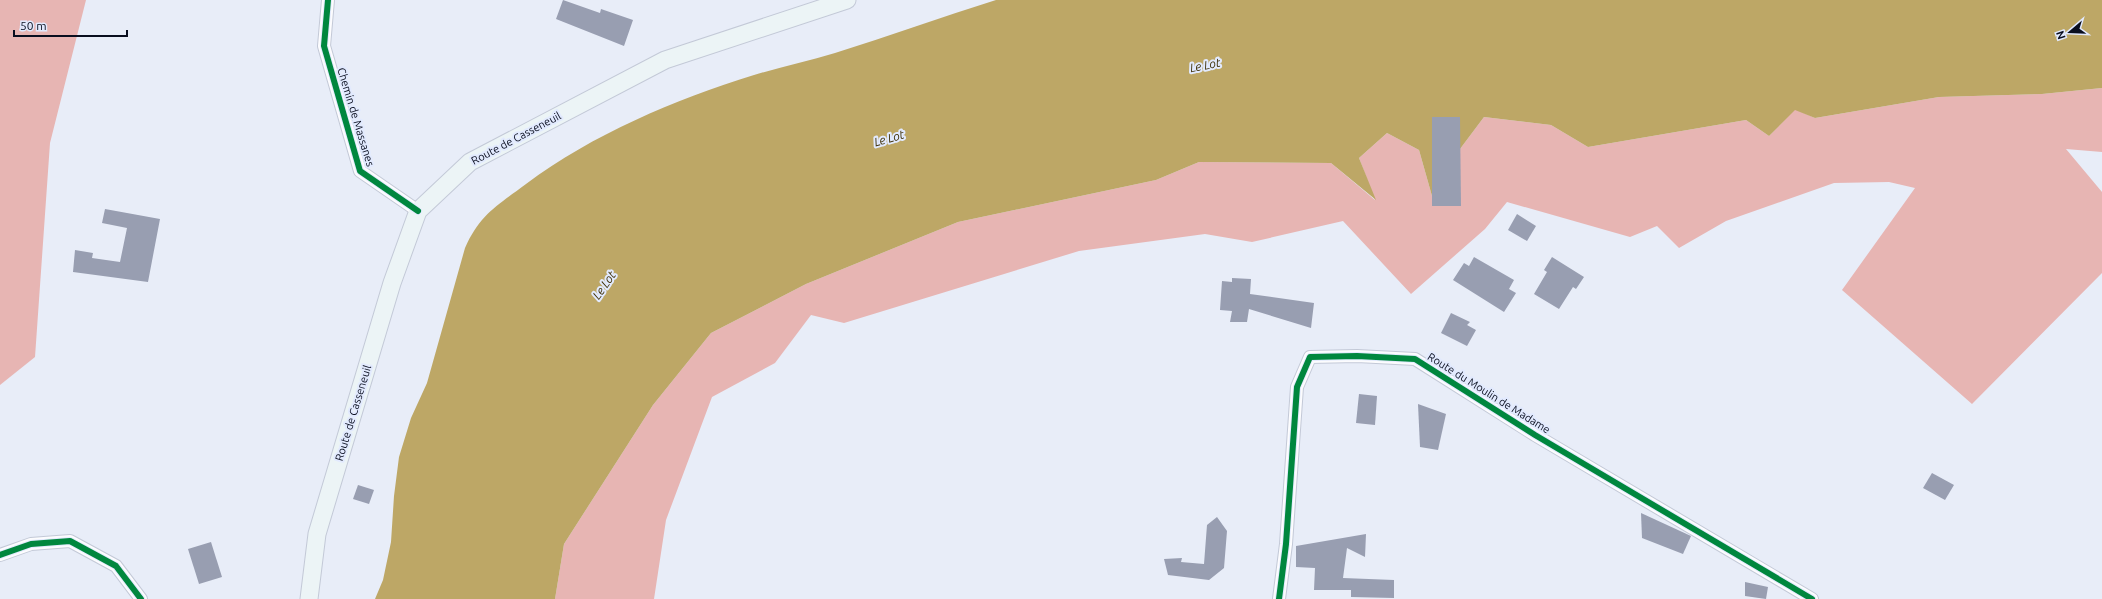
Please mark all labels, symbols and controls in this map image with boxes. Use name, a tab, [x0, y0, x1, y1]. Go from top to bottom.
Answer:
scale bar	[14, 12, 127, 38]
north arrow	[2050, 12, 2090, 52]
text: 50 m	[20, 19, 47, 32]
text: N	[2054, 29, 2068, 41]
water label: Le Lot	[1189, 56, 1222, 74]
street label: Chemin de Massanes	[335, 66, 377, 168]
street label: Route de Casseneuil	[469, 109, 563, 167]
water label: Le Lot	[872, 127, 906, 149]
water label: Le Lot	[590, 268, 618, 301]
street label: Route du Moulin de Madame	[1426, 350, 1552, 436]
street label: Route de Casseneuil	[333, 363, 373, 462]

